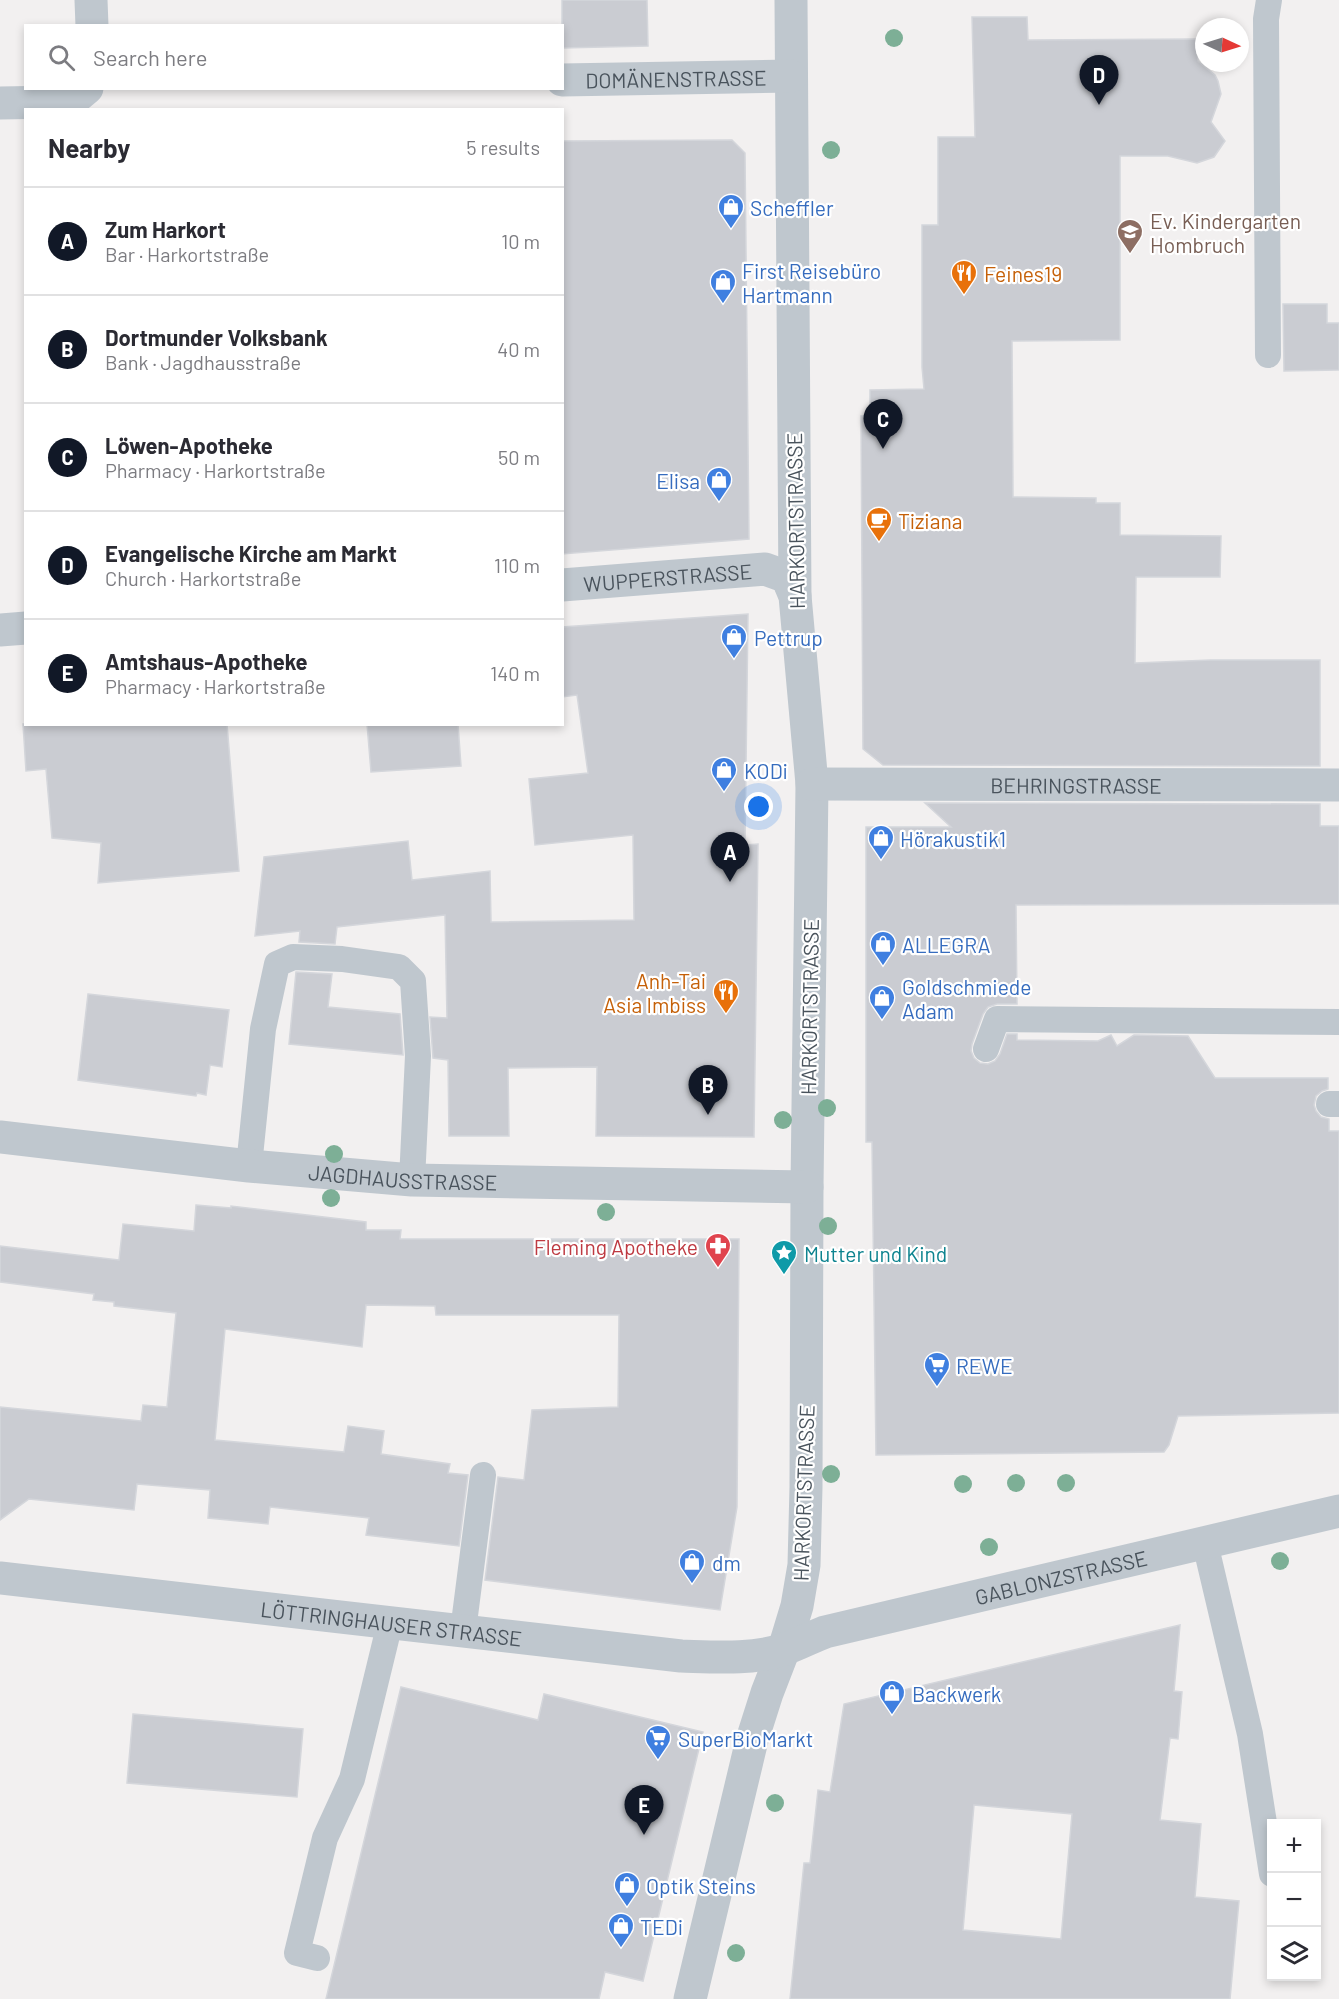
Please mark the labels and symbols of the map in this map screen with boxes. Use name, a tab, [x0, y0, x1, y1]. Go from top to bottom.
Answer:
north arrow	[1195, 18, 1249, 72]
pin: D	[1080, 56, 1118, 105]
street label: DOMÄNENSTRASSE	[585, 64, 767, 92]
shop icon: Scheffler	[716, 192, 746, 230]
place label: Scheffler	[750, 195, 834, 220]
place label: Ev. Kindergarten Hombruch	[1150, 208, 1301, 257]
school or university icon: Ev. Kindergarten Hombruch	[1115, 217, 1145, 255]
place label: First Reisebüro Hartmann	[742, 258, 881, 307]
restaurant icon: Feines19	[949, 258, 979, 296]
place label: Feines19	[984, 261, 1062, 286]
shop icon: First Reisebüro Hartmann	[708, 267, 738, 305]
pin: C	[864, 400, 902, 449]
street label: HARKORTSTRASSE	[781, 433, 809, 609]
shop icon: Elisa	[704, 465, 734, 503]
place label: Elisa	[656, 468, 700, 493]
cafe icon: Tiziana	[864, 505, 894, 543]
place label: Tiziana	[898, 508, 963, 533]
street label: WUPPERSTRASSE	[582, 558, 753, 596]
shop icon: Pettrup	[719, 622, 749, 660]
place label: Pettrup	[754, 625, 823, 650]
shop icon: KODi	[709, 755, 739, 793]
place label: KODi	[744, 758, 788, 783]
street label: BEHRINGSTRASSE	[990, 772, 1162, 797]
your location	[744, 792, 773, 821]
shop icon: Hörakustik1	[866, 823, 896, 861]
place label: Hörakustik1	[900, 826, 1006, 851]
pin: A	[710, 832, 750, 882]
street label: HARKORTSTRASSE	[795, 919, 823, 1095]
shop icon: ALLEGRA	[868, 929, 898, 967]
place label: ALLEGRA	[902, 932, 991, 957]
place label: Anh-Tai Asia Imbiss	[603, 968, 706, 1017]
place label: Goldschmiede Adam	[902, 974, 1032, 1023]
restaurant icon: Anh-Tai Asia Imbiss	[711, 977, 741, 1015]
shop icon: Goldschmiede Adam	[867, 983, 897, 1021]
pin: B	[688, 1066, 728, 1115]
street label: JAGDHAUSSTRASSE	[307, 1159, 498, 1194]
pharmacy icon: Fleming Apotheke	[703, 1231, 733, 1269]
place label: Fleming Apotheke	[534, 1234, 698, 1259]
place icon: Mutter und Kind	[769, 1238, 799, 1276]
place label: Mutter und Kind	[804, 1241, 947, 1266]
supermarket icon: REWE	[922, 1350, 952, 1388]
place label: REWE	[956, 1353, 1013, 1378]
street label: HARKORTSTRASSE	[787, 1404, 819, 1582]
street label: GABLONZSTRASSE	[972, 1544, 1149, 1609]
shop icon: dm	[677, 1547, 707, 1585]
place label: dm	[712, 1550, 741, 1575]
street label: LÖTTRINGHAUSER STRASSE	[259, 1595, 523, 1650]
shop icon: Backwerk	[877, 1678, 907, 1716]
place label: Backwerk	[912, 1681, 1001, 1706]
supermarket icon: SuperBioMarkt	[643, 1723, 673, 1761]
place label: SuperBioMarkt	[678, 1726, 813, 1751]
pin: E	[624, 1786, 664, 1835]
shop icon: Optik Steins	[612, 1870, 642, 1908]
place label: Optik Steins	[646, 1873, 756, 1898]
shop icon: TEDi	[606, 1911, 636, 1949]
place label: TEDi	[640, 1914, 683, 1939]

